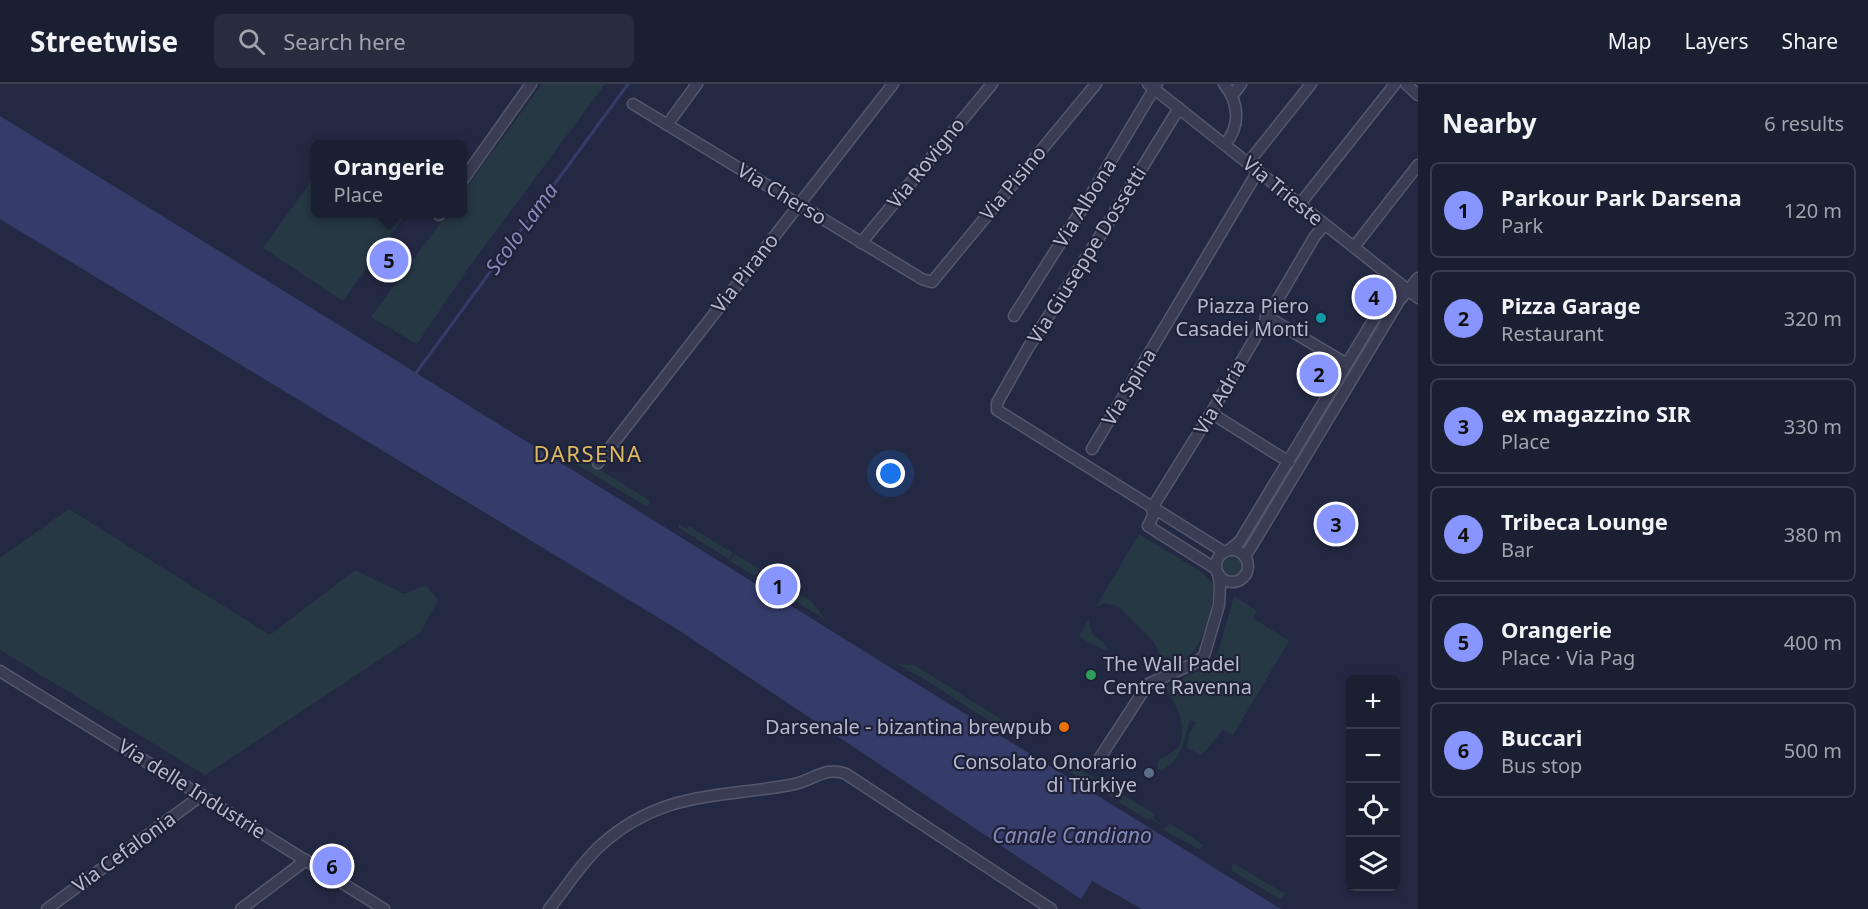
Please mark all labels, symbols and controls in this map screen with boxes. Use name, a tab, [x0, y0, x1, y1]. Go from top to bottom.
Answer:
search box	[214, 14, 634, 68]
text: Streetwise	[30, 22, 178, 60]
icon: search	[235, 25, 268, 58]
text: Search here	[283, 26, 406, 56]
text: Map	[1608, 27, 1652, 55]
text: Layers	[1685, 27, 1749, 55]
text: Share	[1782, 27, 1838, 55]
text: Nearby	[1442, 105, 1537, 141]
text: 6 results	[1764, 110, 1844, 137]
street label: Via Rovigno	[881, 112, 971, 214]
popup	[311, 140, 467, 218]
street label: Via Pisino	[973, 140, 1052, 226]
street label: Via Trieste	[1237, 150, 1329, 231]
text: Orangerie	[334, 151, 444, 181]
street label: Via Albona	[1047, 153, 1122, 252]
street label: Via Cherso	[733, 156, 832, 231]
street label: Via Giuseppe Dossetti	[1021, 161, 1152, 349]
water label: Scolo Lama	[478, 177, 564, 280]
text: Place	[334, 181, 383, 208]
text: Parkour Park Darsena	[1501, 182, 1742, 212]
text: 1	[1458, 197, 1469, 224]
text: 120 m	[1784, 197, 1842, 224]
text: Park	[1501, 212, 1543, 239]
street label: Via Pirano	[705, 227, 784, 318]
pin: 5	[370, 238, 408, 282]
pin: 4	[1354, 274, 1394, 320]
text: Pizza Garage	[1501, 290, 1641, 320]
place label: Piazza Piero Casadei Monti	[1175, 292, 1309, 342]
text: 2	[1458, 305, 1469, 332]
text: 320 m	[1784, 305, 1842, 332]
marker: Piazza Piero Casadei Monti	[1314, 311, 1328, 325]
text: Restaurant	[1501, 320, 1604, 347]
street label: Via Spina	[1095, 343, 1162, 430]
pin: 2	[1300, 352, 1338, 396]
street label: Via Adria	[1187, 354, 1252, 440]
text: ex magazzino SIR	[1501, 398, 1691, 428]
text: 3	[1458, 413, 1469, 440]
text: 330 m	[1784, 413, 1842, 440]
text: Place	[1501, 428, 1550, 455]
district label: DARSENA	[534, 438, 642, 468]
your location	[876, 459, 905, 488]
pin: 3	[1316, 502, 1356, 546]
text: Tribeca Lounge	[1501, 506, 1668, 536]
text: 4	[1458, 521, 1469, 548]
text: 380 m	[1784, 521, 1842, 548]
text: Bar	[1501, 536, 1533, 563]
pin: 1	[758, 564, 798, 608]
text: Orangerie	[1501, 614, 1612, 644]
text: 5	[1458, 629, 1469, 656]
text: 400 m	[1784, 629, 1842, 656]
text: Place · Via Pag	[1501, 644, 1635, 671]
place label: The Wall Padel Centre Ravenna	[1103, 650, 1252, 700]
marker: The Wall Padel Centre Ravenna	[1084, 668, 1098, 682]
map controls	[1346, 675, 1400, 891]
button: +	[1346, 675, 1400, 729]
place label: Darsenale - bizantina brewpub	[765, 713, 1052, 740]
marker: Darsenale - bizantina brewpub	[1057, 720, 1071, 734]
text: Buccari	[1501, 722, 1582, 752]
button: −	[1346, 729, 1400, 783]
street label: Via delle Industrie	[113, 732, 271, 845]
text: 6	[1458, 737, 1469, 764]
text: 500 m	[1784, 737, 1842, 764]
place label: Consolato Onorario di Türkiye	[953, 748, 1137, 798]
text: Bus stop	[1501, 752, 1582, 779]
marker: Consolato Onorario di Türkiye	[1142, 766, 1156, 780]
button: locate	[1346, 783, 1400, 837]
street label: Via Cefalonia	[67, 805, 181, 898]
water label: Canale Candiano	[992, 821, 1152, 849]
button: layers	[1346, 837, 1400, 891]
pin: 6	[312, 844, 352, 888]

